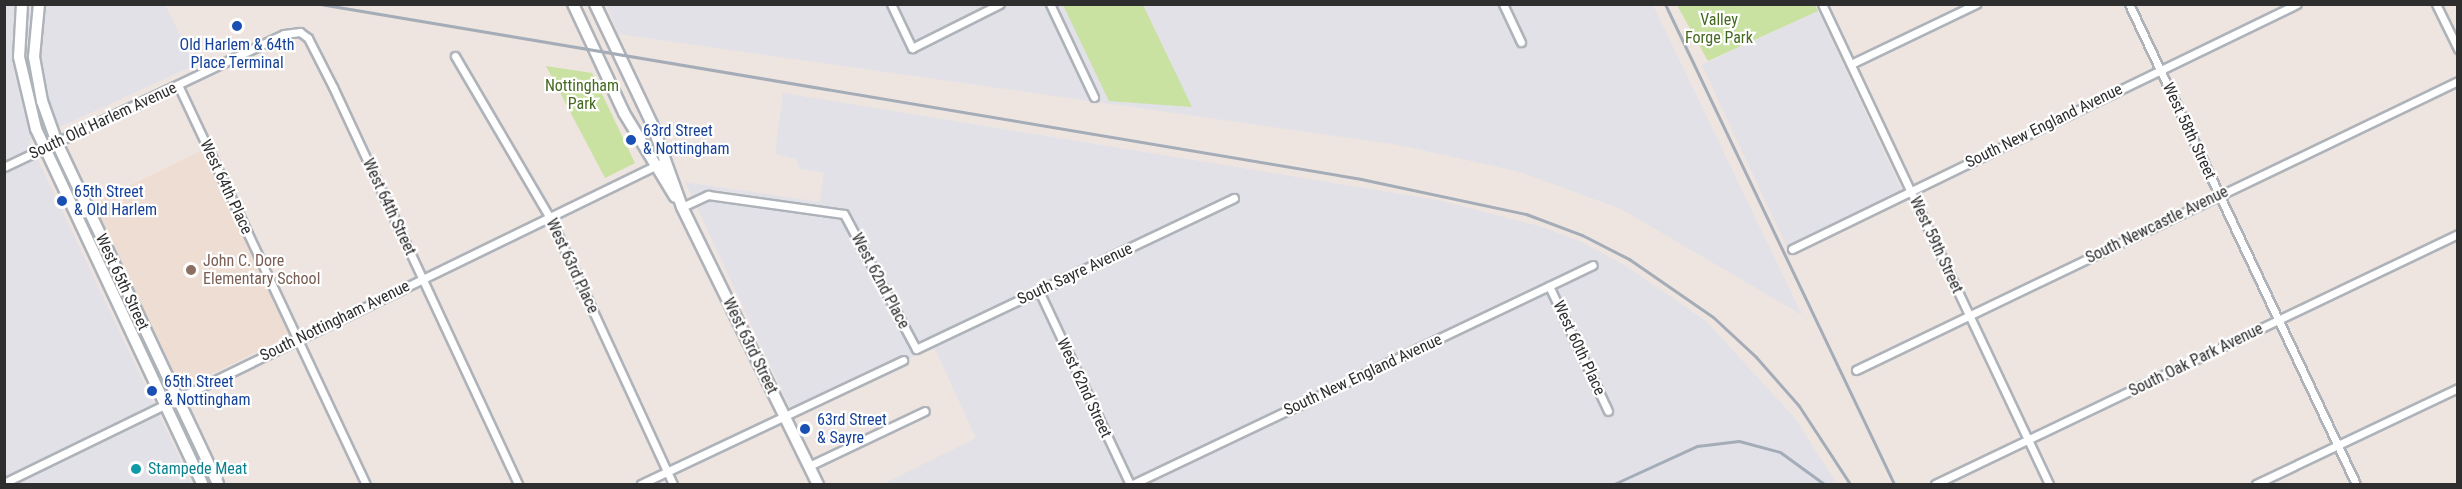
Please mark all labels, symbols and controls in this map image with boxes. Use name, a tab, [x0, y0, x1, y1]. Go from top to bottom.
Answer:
park label: Valley Forge Park	[1685, 10, 1753, 48]
marker: Old Harlem & 64th Place Terminal	[230, 19, 244, 33]
place label: Old Harlem & 64th Place Terminal	[180, 35, 294, 73]
park label: Nottingham Park	[545, 76, 619, 114]
street label: South Old Harlem Avenue	[26, 78, 180, 164]
street label: South New England Avenue	[1962, 80, 2126, 172]
street label: West 58th Street	[2158, 80, 2220, 182]
place label: 63rd Street & Nottingham	[643, 121, 730, 159]
marker: 63rd Street & Nottingham	[624, 133, 638, 147]
street label: West 64th Place	[196, 137, 256, 237]
street label: West 64th Street	[358, 156, 420, 258]
place label: 65th Street & Old Harlem	[74, 182, 157, 220]
street label: South Newcastle Avenue	[2083, 182, 2231, 268]
marker: 65th Street & Old Harlem	[55, 194, 69, 208]
street label: West 59th Street	[1905, 194, 1967, 296]
street label: West 63rd Place	[542, 216, 602, 316]
street label: West 62nd Place	[847, 230, 913, 332]
street label: West 65th Street	[91, 231, 153, 333]
street label: South Sayre Avenue	[1014, 239, 1136, 309]
place label: John C. Dore Elementary School	[203, 251, 320, 289]
marker: John C. Dore Elementary School	[184, 263, 198, 277]
street label: South Nottingham Avenue	[257, 276, 413, 366]
street label: West 63rd Street	[718, 295, 782, 397]
street label: West 60th Place	[1549, 298, 1609, 398]
street label: South Oak Park Avenue	[2126, 319, 2266, 401]
street label: South New England Avenue	[1281, 330, 1445, 420]
street label: West 62nd Street	[1053, 335, 1115, 441]
place label: 65th Street & Nottingham	[164, 372, 251, 410]
marker: 65th Street & Nottingham	[145, 384, 159, 398]
place label: 63rd Street & Sayre	[817, 410, 887, 448]
marker: 63rd Street & Sayre	[798, 422, 812, 436]
place label: Stampede Meat	[148, 459, 247, 479]
marker: Stampede Meat	[129, 462, 143, 476]

